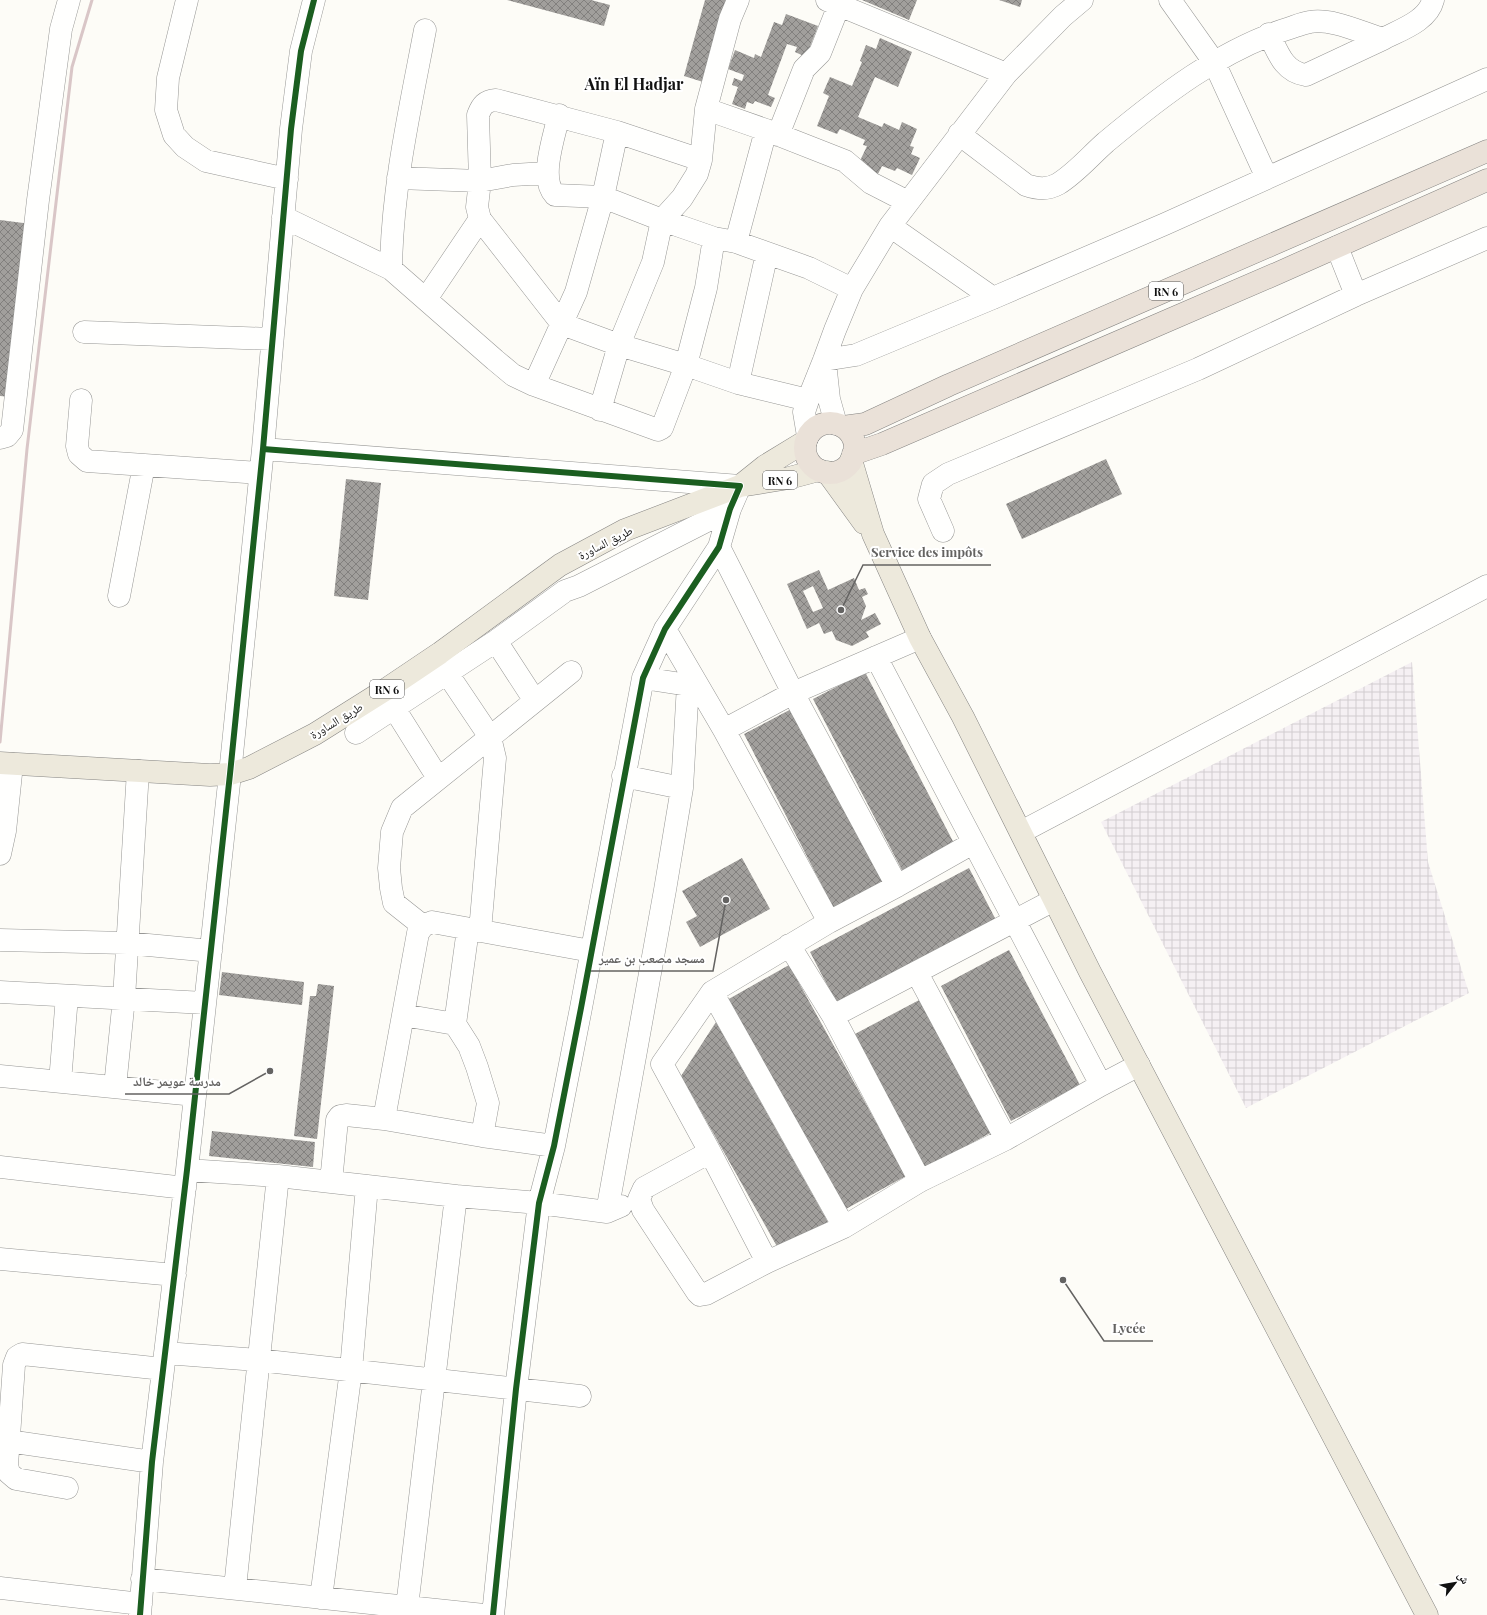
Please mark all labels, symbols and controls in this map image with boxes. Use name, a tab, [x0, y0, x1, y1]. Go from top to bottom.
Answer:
district label: Aïn El Hadjar	[583, 73, 684, 94]
road number: RN 6	[1149, 282, 1183, 300]
road number: RN 6	[763, 471, 797, 489]
street label: طريق الساورة	[575, 521, 635, 563]
callout: Service des impôts	[863, 540, 991, 565]
text: Service des impôts	[871, 543, 983, 560]
road number: RN 6	[370, 680, 404, 698]
street label: طريق الساورة	[307, 698, 366, 742]
callout: مسجد مصعب بن عمير	[591, 946, 713, 971]
text: مسجد مصعب بن عمير	[598, 949, 705, 967]
callout: مدرسة عويمر خالد	[125, 1069, 229, 1094]
text: مدرسة عويمر خالد	[133, 1072, 221, 1089]
callout: Lycée	[1104, 1316, 1153, 1341]
text: Lycée	[1112, 1319, 1146, 1336]
north arrow	[1435, 1563, 1475, 1603]
text: ش	[1454, 1569, 1474, 1587]

